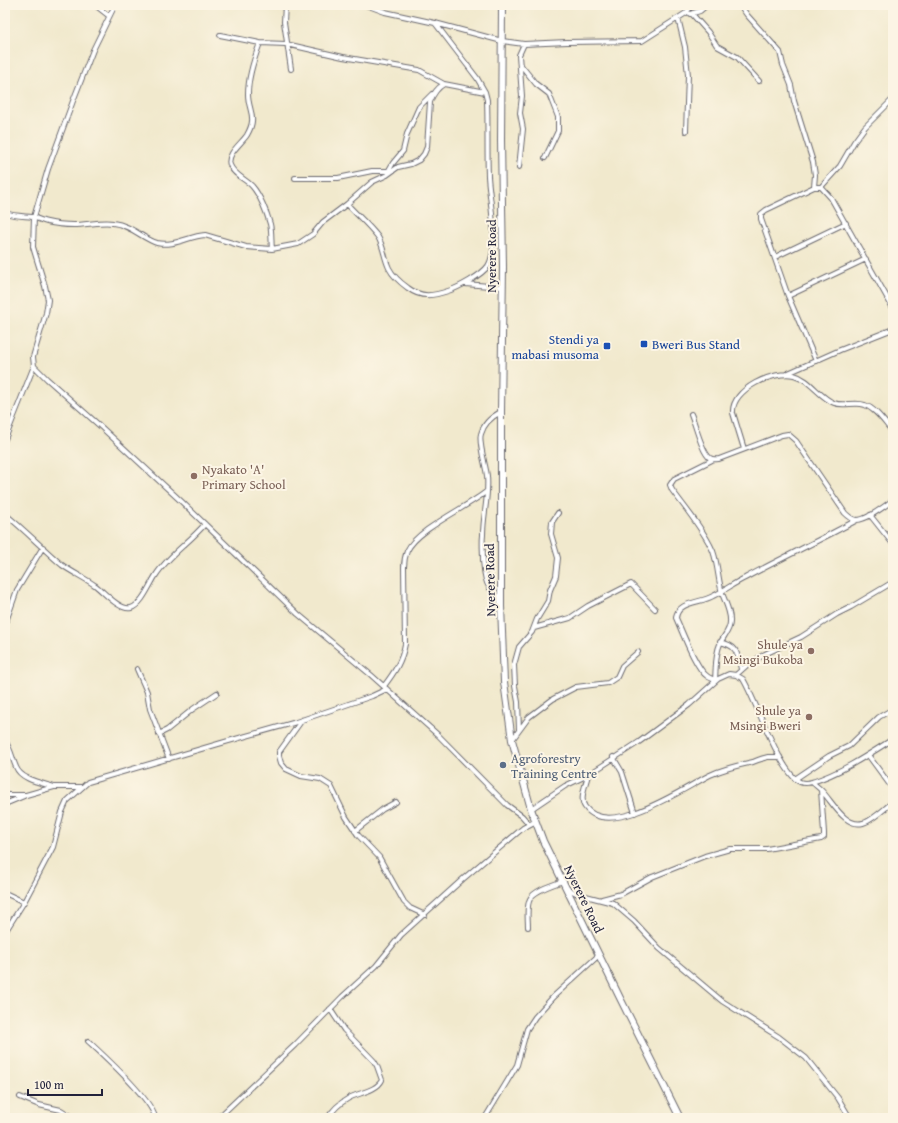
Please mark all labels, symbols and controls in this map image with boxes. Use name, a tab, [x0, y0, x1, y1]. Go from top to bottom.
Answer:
street label: Nyerere Road	[482, 219, 501, 293]
place label: Stendi ya mabasi musoma	[511, 330, 600, 364]
place label: Bweri Bus Stand	[652, 335, 740, 354]
marker: Bweri Bus Stand	[639, 339, 649, 349]
marker: Stendi ya mabasi musoma	[602, 341, 612, 351]
place label: Nyakato 'A' Primary School	[202, 460, 286, 494]
marker: Nyakato 'A' Primary School	[189, 471, 199, 481]
street label: Nyerere Road	[480, 543, 500, 617]
place label: Shule ya Msingi Bukoba	[723, 635, 804, 669]
marker: Shule ya Msingi Bukoba	[806, 646, 816, 656]
place label: Shule ya Msingi Bweri	[730, 701, 802, 735]
marker: Shule ya Msingi Bweri	[804, 712, 814, 722]
place label: Agroforestry Training Centre	[511, 749, 597, 783]
marker: Agroforestry Training Centre	[498, 760, 508, 770]
street label: Nyerere Road	[559, 862, 609, 936]
scale bar	[28, 1071, 102, 1097]
text: 100 m	[34, 1076, 64, 1093]

